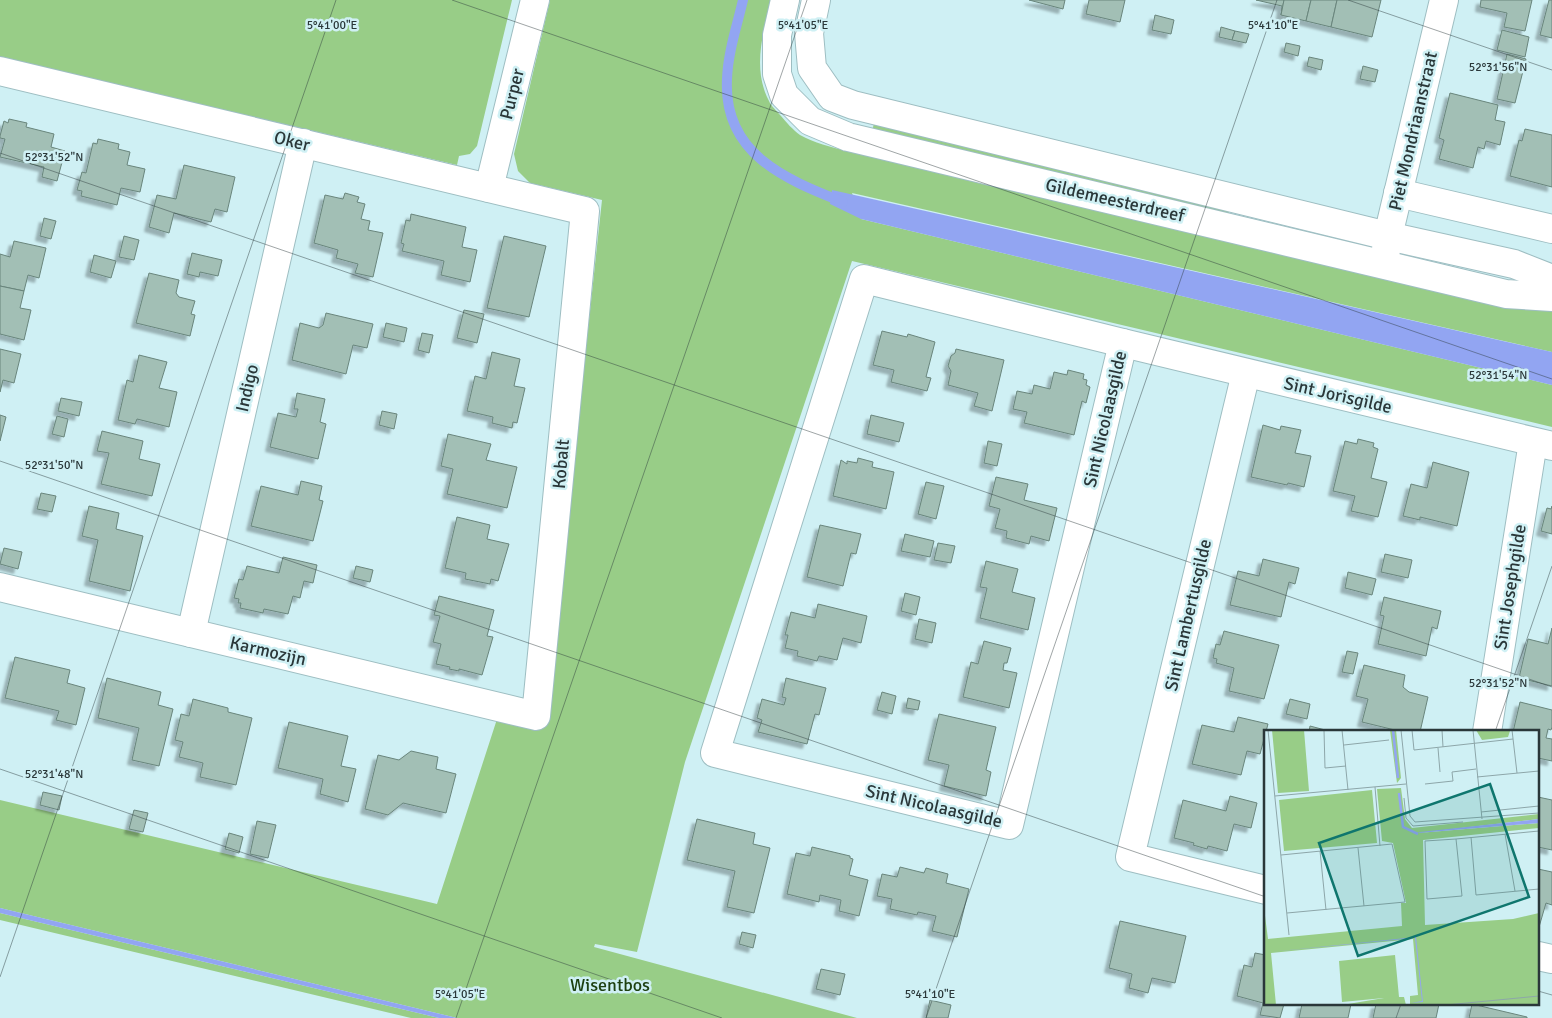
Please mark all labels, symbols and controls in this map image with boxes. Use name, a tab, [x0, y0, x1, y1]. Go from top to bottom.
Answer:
text: 5°41'00"E	[307, 18, 358, 33]
text: 5°41'05"E	[778, 18, 829, 33]
text: 5°41'10"E	[1248, 18, 1299, 33]
street label: Piet Mondriaanstraat	[1384, 49, 1442, 213]
text: 52°31'56"N	[1469, 60, 1527, 75]
street label: Purper	[495, 66, 529, 122]
street label: Oker	[272, 126, 313, 156]
text: 52°31'52"N	[25, 150, 83, 165]
street label: Gildemeesterdreef	[1043, 173, 1188, 227]
street label: Sint Nicolaasgilde	[1079, 349, 1131, 489]
street label: Indigo	[231, 362, 263, 414]
text: 52°31'54"N	[1469, 368, 1527, 383]
street label: Sint Jorisgilde	[1282, 372, 1394, 418]
street label: Kobalt	[548, 438, 574, 490]
text: 52°31'50"N	[25, 458, 83, 473]
street label: Sint Josephgilde	[1489, 523, 1531, 651]
street label: Sint Lambertusgilde	[1160, 537, 1216, 693]
street label: Karmozijn	[228, 632, 308, 670]
text: 52°31'52"N	[1469, 676, 1527, 691]
inset map	[1264, 730, 1540, 1006]
text: 52°31'48"N	[25, 767, 83, 782]
street label: Sint Nicolaasgilde	[864, 780, 1004, 832]
park label: Wisentbos	[570, 974, 650, 996]
text: 5°41'05"E	[435, 987, 486, 1002]
text: 5°41'10"E	[905, 987, 956, 1002]

